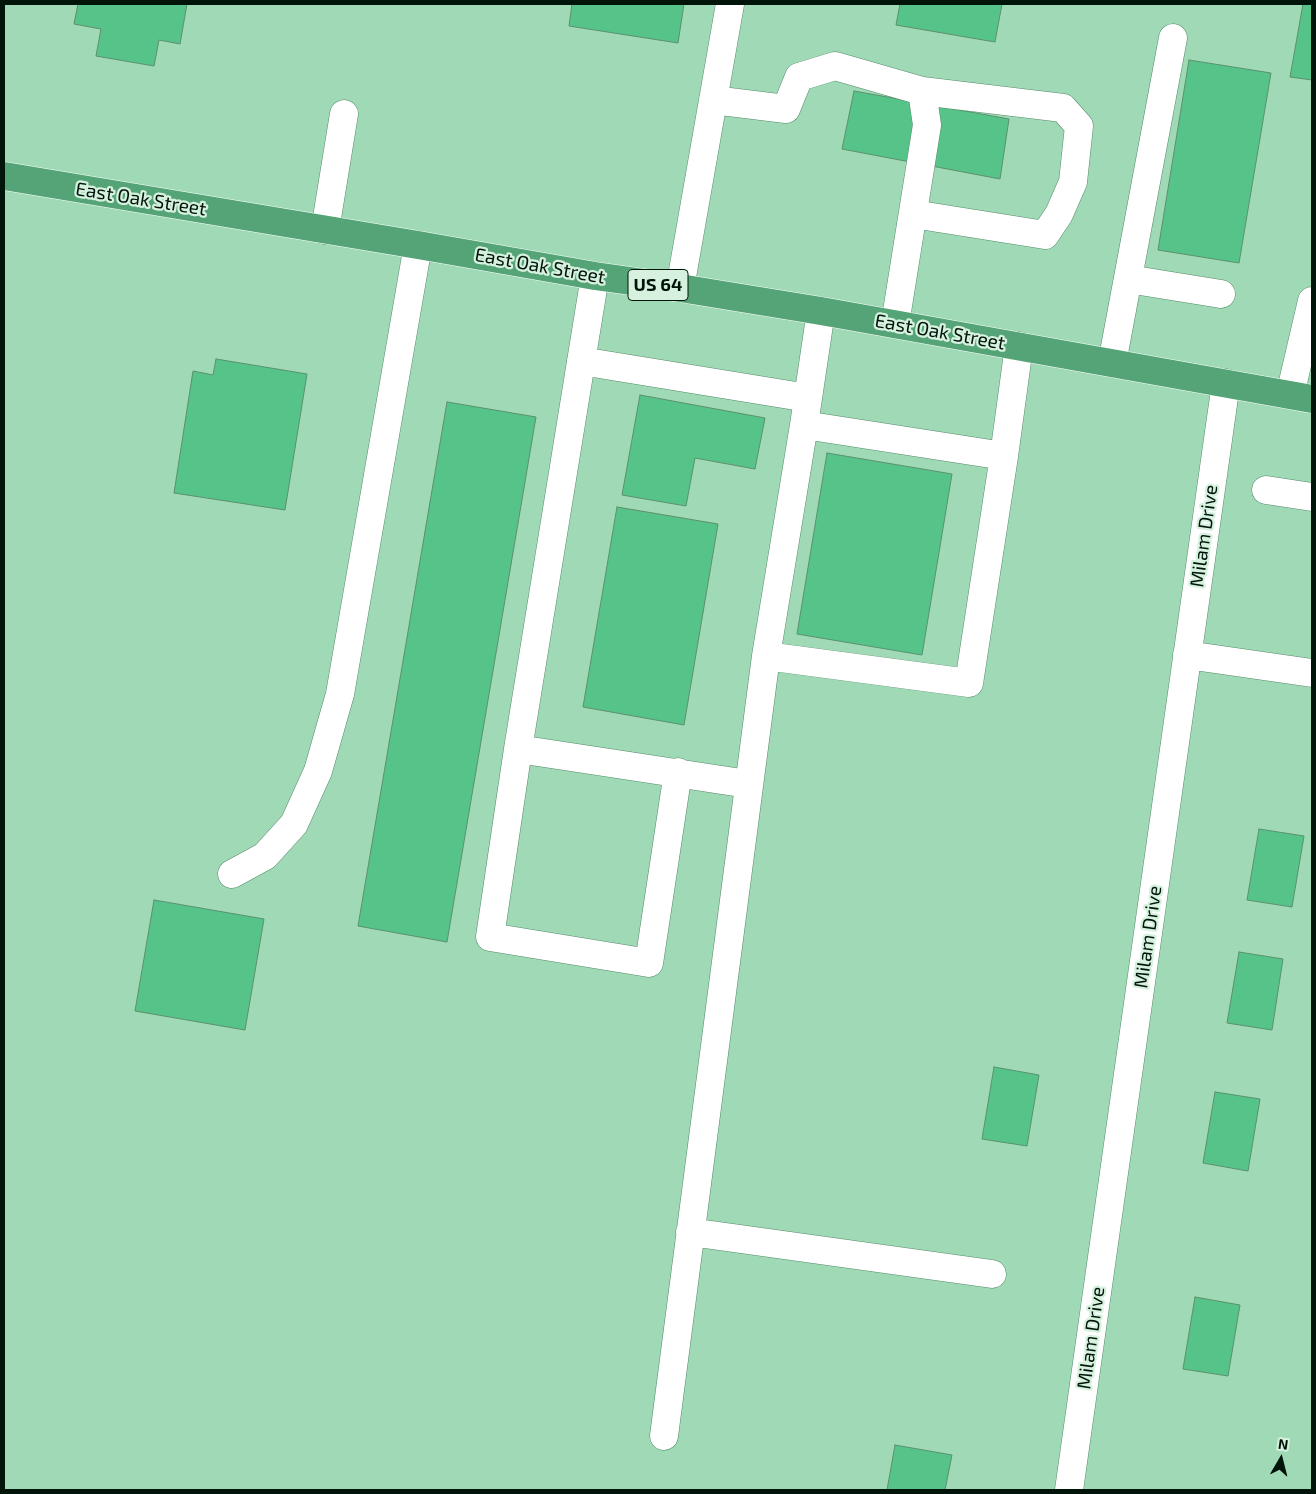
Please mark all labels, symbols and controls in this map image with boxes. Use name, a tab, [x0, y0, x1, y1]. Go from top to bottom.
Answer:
street label: East Oak Street	[74, 177, 208, 221]
street label: East Oak Street	[473, 243, 607, 289]
road number: US 64	[628, 270, 688, 300]
street label: East Oak Street	[873, 309, 1007, 355]
street label: Milam Drive	[1186, 483, 1222, 589]
street label: Milam Drive	[1130, 884, 1166, 990]
street label: Milam Drive	[1073, 1285, 1109, 1391]
north arrow	[1256, 1434, 1306, 1484]
text: N	[1277, 1435, 1289, 1453]

